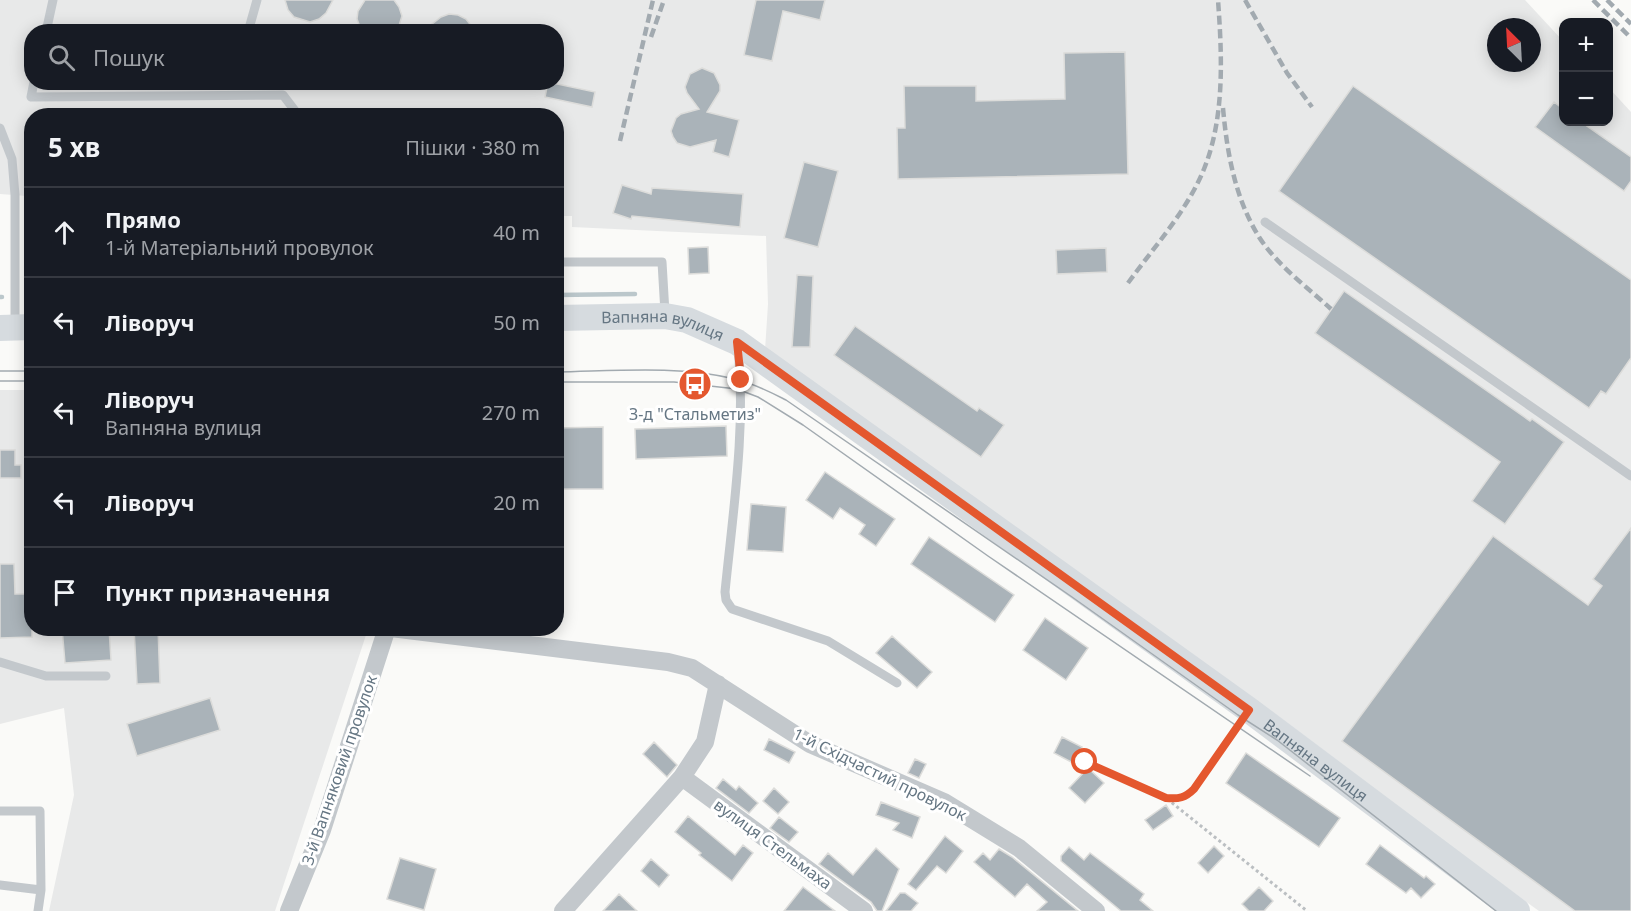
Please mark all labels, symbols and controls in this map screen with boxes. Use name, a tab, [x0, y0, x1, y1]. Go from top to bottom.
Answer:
north arrow	[1487, 18, 1541, 72]
map controls	[1559, 18, 1613, 126]
button: +	[1559, 18, 1613, 72]
search box	[24, 24, 564, 90]
icon: search	[45, 41, 78, 74]
text: Пошук	[93, 42, 165, 72]
button: −	[1559, 72, 1613, 126]
text: 5 хв	[48, 129, 100, 165]
text: Пішки · 380 m	[405, 134, 540, 161]
text: Прямо	[105, 204, 181, 234]
icon: ahead	[48, 216, 81, 249]
text: 40 m	[493, 219, 540, 246]
text: 1-й Матеріальний провулок	[105, 234, 374, 261]
street label: Вапняна вулиця	[601, 305, 728, 346]
icon: left	[48, 306, 81, 339]
text: Ліворуч	[105, 307, 195, 337]
text: 50 m	[493, 309, 540, 336]
bus stop icon: З-д "Стальметиз"	[677, 366, 713, 402]
route end	[727, 366, 753, 392]
text: Ліворуч	[105, 384, 195, 414]
icon: left	[48, 396, 81, 429]
text: 270 m	[482, 399, 540, 426]
place label: З-д "Стальметиз"	[629, 403, 761, 425]
text: Вапняна вулиця	[105, 414, 262, 441]
icon: left	[48, 486, 81, 519]
text: Ліворуч	[105, 487, 195, 517]
text: 20 m	[493, 489, 540, 516]
icon: arrive	[48, 576, 81, 609]
text: Пункт призначення	[105, 577, 330, 607]
street label: 3-й Вапняковий провулок	[296, 672, 382, 868]
street label: Вапняна вулиця	[1259, 714, 1373, 807]
street label: 1-й Східчастий провулок	[790, 722, 971, 826]
route start	[1071, 748, 1097, 774]
street label: вулиця Стельмаха	[710, 794, 836, 894]

